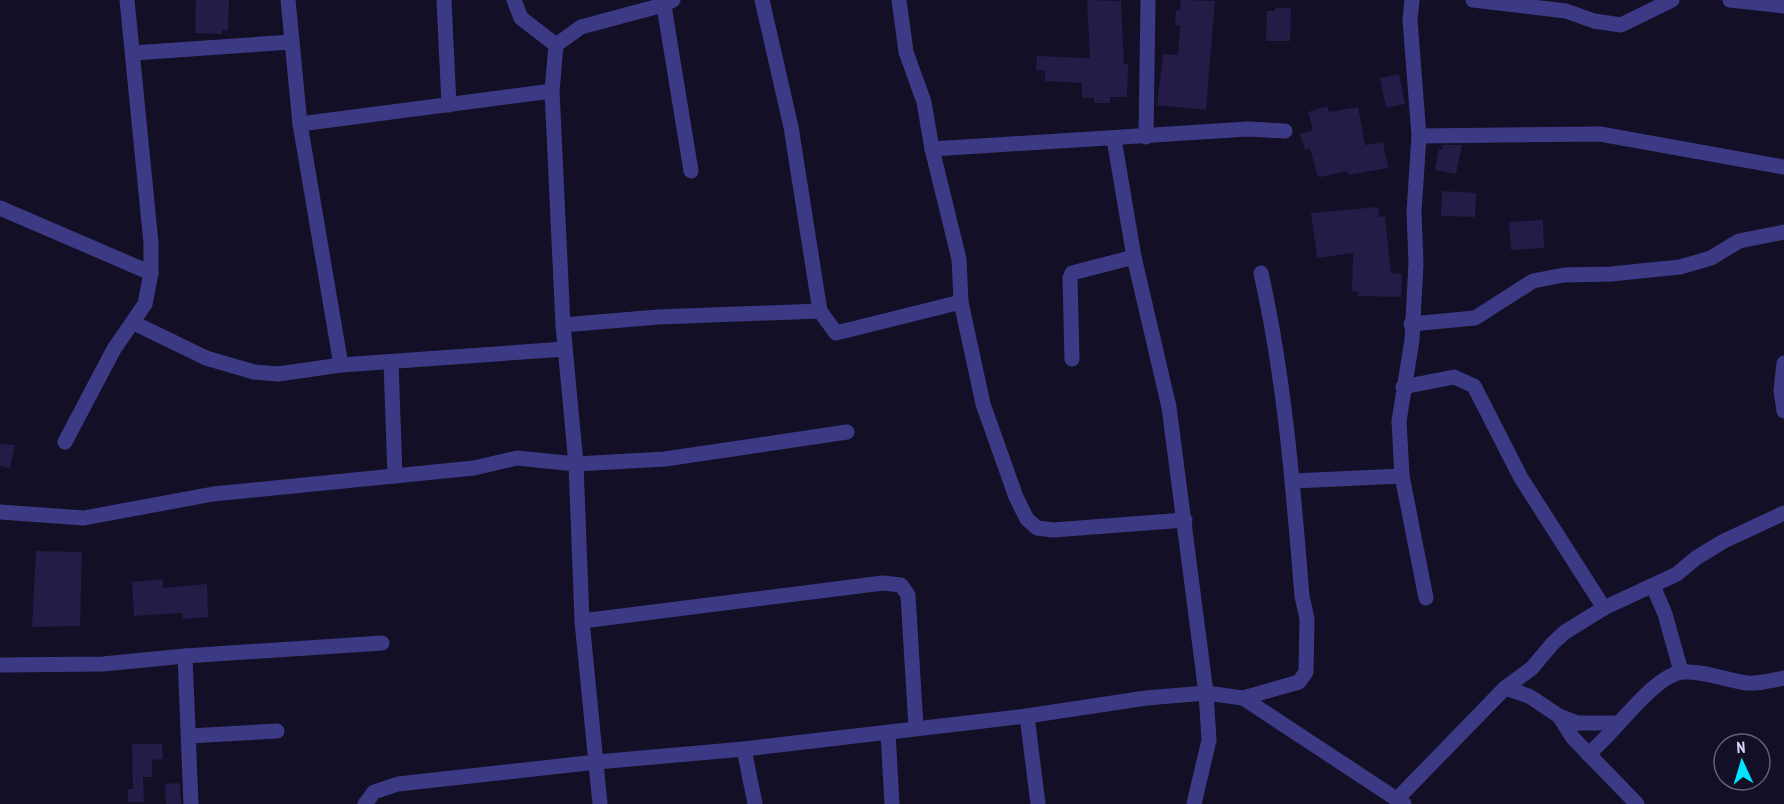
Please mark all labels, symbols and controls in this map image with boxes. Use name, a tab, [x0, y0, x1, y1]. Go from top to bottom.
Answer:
north arrow	[1712, 732, 1772, 792]
text: N	[1736, 737, 1746, 757]

